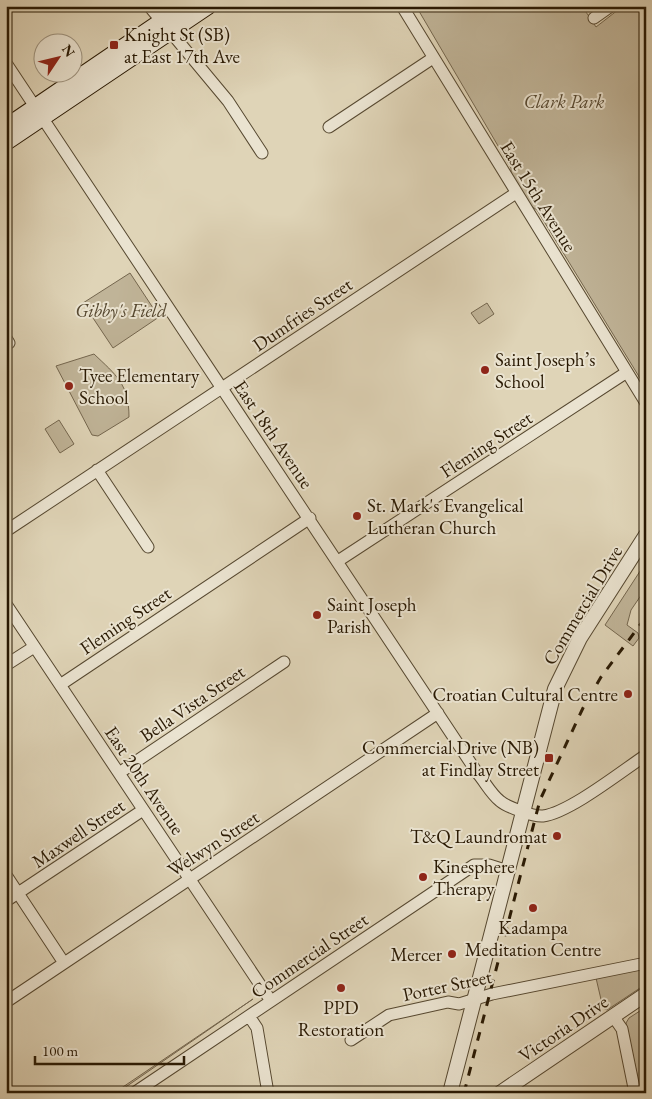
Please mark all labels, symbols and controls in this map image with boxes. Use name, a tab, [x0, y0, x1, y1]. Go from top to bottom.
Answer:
place label: Knight St (SB) at East 17th Ave	[124, 22, 240, 69]
north arrow	[32, 32, 82, 82]
marker: Knight St (SB) at East 17th Ave	[108, 39, 120, 51]
text: N	[58, 41, 80, 61]
park label: Clark Park	[524, 89, 605, 114]
street label: East 15th Avenue	[495, 136, 583, 256]
street label: Dumfries Street	[248, 272, 357, 357]
park label: Gibby's Field	[75, 298, 167, 323]
place label: Saint Joseph’s School	[495, 347, 595, 394]
place label: Tyee Elementary School	[79, 363, 200, 410]
marker: Saint Joseph’s School	[479, 364, 491, 376]
street label: East 18th Avenue	[228, 375, 319, 494]
marker: Tyee Elementary School	[63, 380, 75, 392]
street label: Fleming Street	[435, 405, 537, 483]
place label: St. Mark's Evangelical Lutheran Church	[367, 493, 524, 540]
marker: St. Mark's Evangelical Lutheran Church	[351, 510, 363, 522]
street label: Commercial Drive	[537, 541, 628, 670]
street label: Fleming Street	[75, 581, 176, 660]
place label: Saint Joseph Parish	[327, 592, 417, 639]
marker: Saint Joseph Parish	[311, 609, 323, 621]
street label: Bella Vista Street	[135, 659, 250, 748]
place label: Croatian Cultural Centre	[433, 682, 618, 707]
marker: Croatian Cultural Centre	[622, 688, 634, 700]
street label: East 20th Avenue	[99, 721, 190, 840]
place label: Commercial Drive (NB) at Findlay Street	[362, 735, 539, 782]
marker: Commercial Drive (NB) at Findlay Street	[543, 752, 555, 764]
street label: Maxwell Street	[27, 793, 130, 874]
street label: Welwyn Street	[163, 804, 264, 882]
place label: T&Q Laundromat	[410, 824, 547, 849]
marker: T&Q Laundromat	[551, 830, 563, 842]
place label: Kinesphere Therapy	[433, 854, 515, 901]
marker: Kinesphere Therapy	[417, 871, 429, 883]
marker: Kadampa Meditation Centre	[527, 902, 539, 914]
street label: Commercial Street	[246, 907, 373, 1004]
place label: Kadampa Meditation Centre	[465, 915, 601, 962]
place label: Mercer	[390, 942, 443, 967]
marker: Mercer	[446, 948, 458, 960]
street label: Porter Street	[400, 964, 494, 1007]
marker: PPD Restoration	[335, 982, 347, 994]
street label: Victoria Drive	[514, 989, 613, 1068]
place label: PPD Restoration	[298, 995, 384, 1042]
scale bar	[35, 1034, 184, 1066]
text: 100 m	[42, 1041, 79, 1060]

